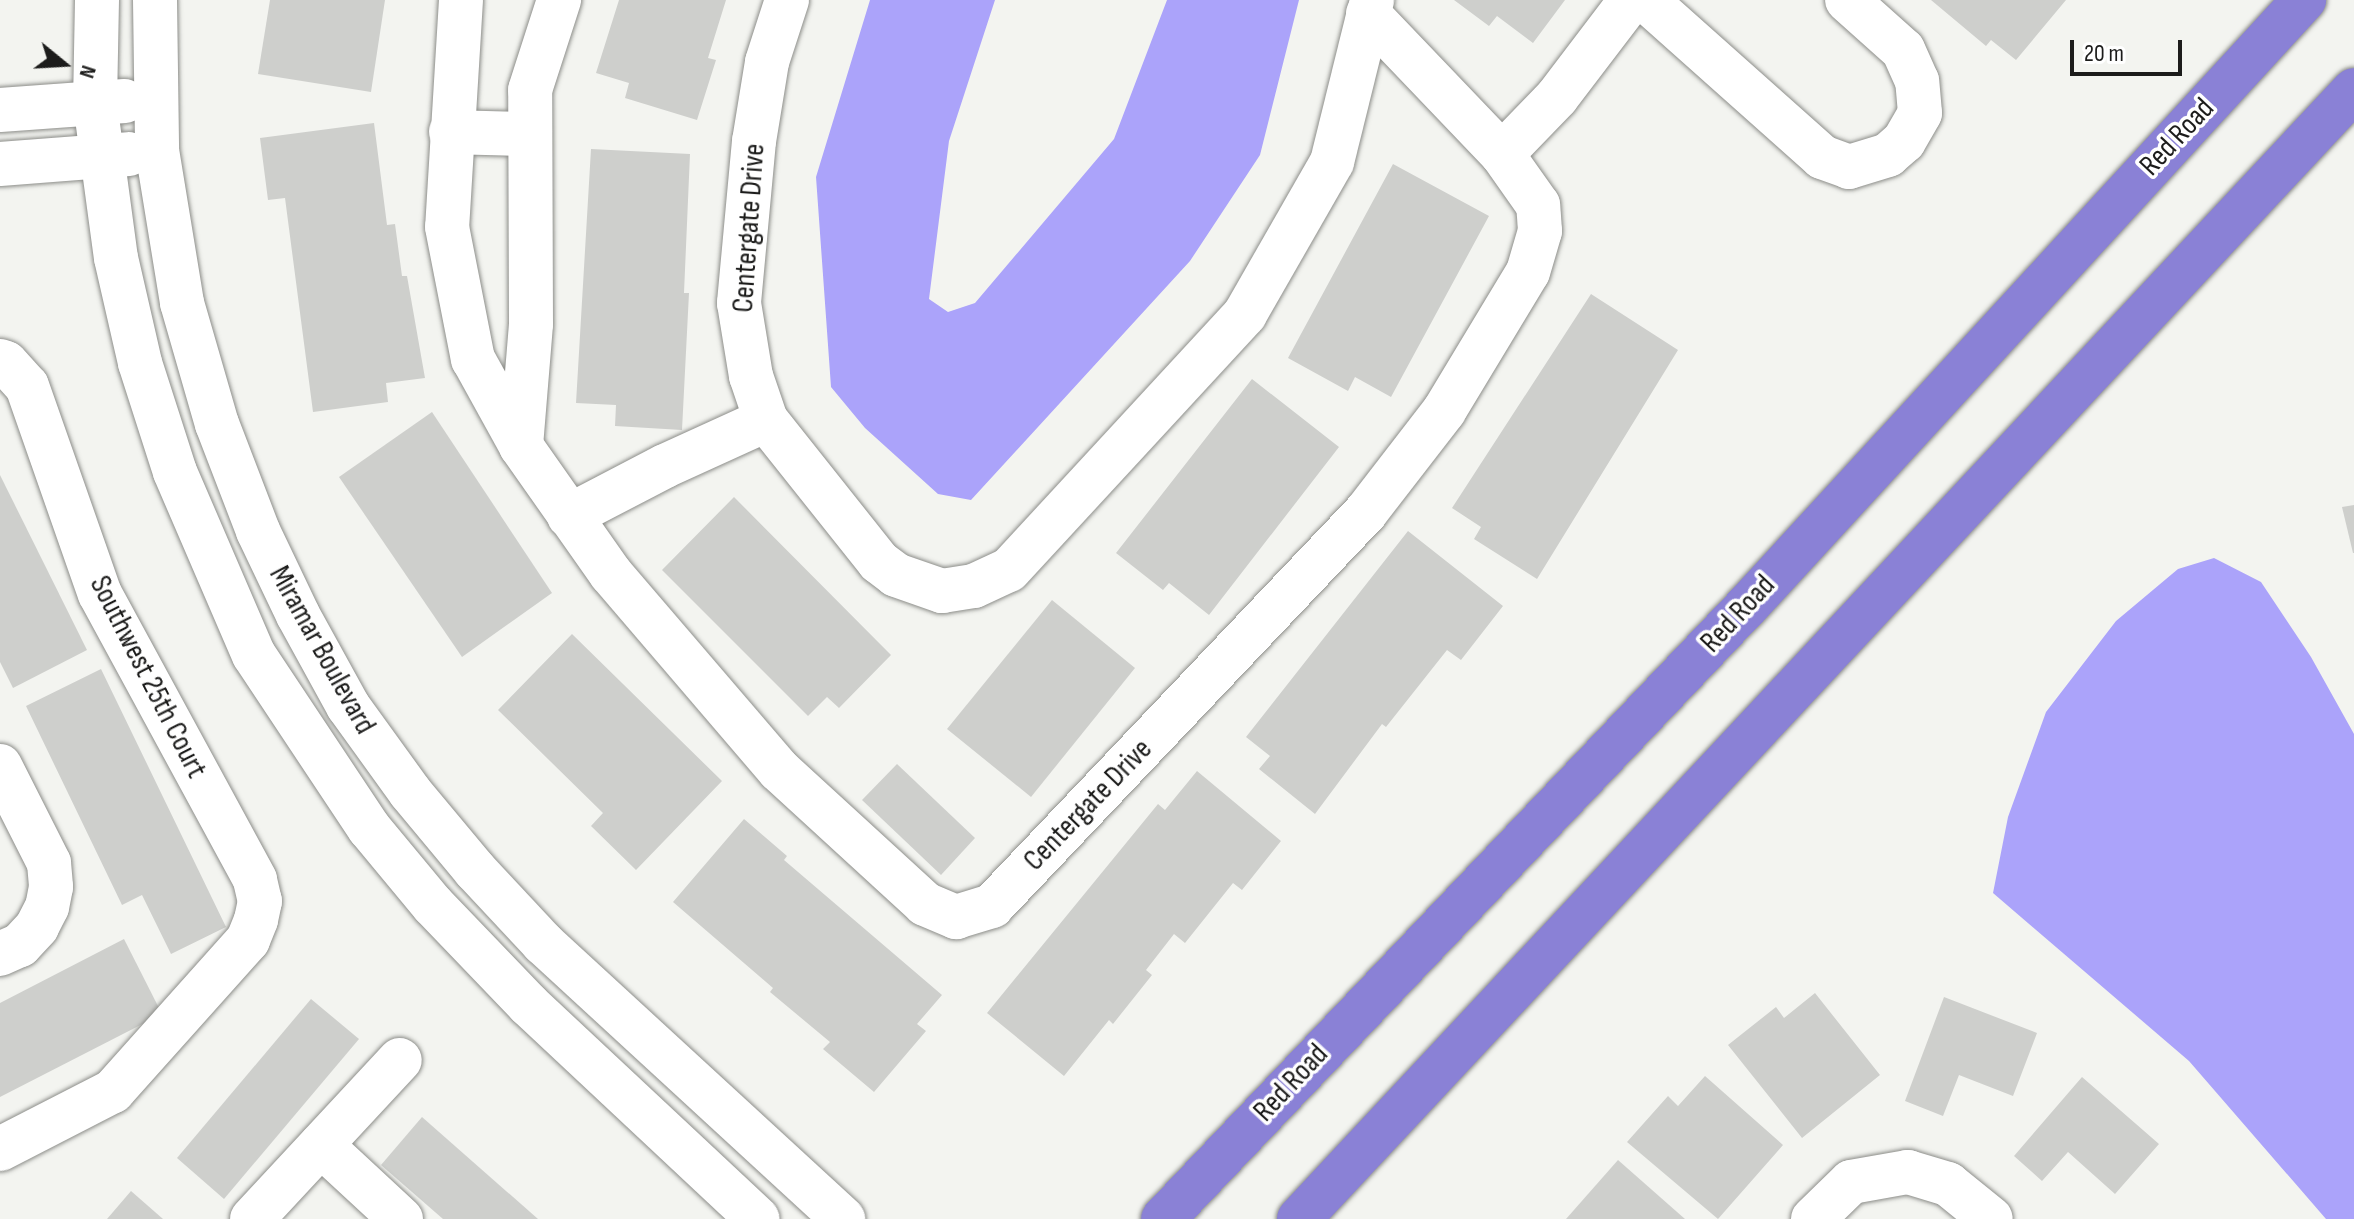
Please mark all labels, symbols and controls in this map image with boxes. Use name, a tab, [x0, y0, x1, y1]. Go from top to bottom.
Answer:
north arrow	[24, 24, 104, 104]
scale bar	[2074, 24, 2186, 74]
text: 20 m	[2084, 39, 2124, 68]
text: N	[73, 62, 102, 81]
street label: Red Road	[2132, 91, 2222, 183]
street label: Centergate Drive	[725, 142, 773, 314]
street label: Miramar Boulevard	[261, 560, 383, 740]
street label: Red Road	[1693, 568, 1783, 660]
street label: Southwest 25th Court	[82, 570, 214, 784]
street label: Centergate Drive	[1016, 732, 1160, 878]
street label: Red Road	[1246, 1037, 1336, 1129]

